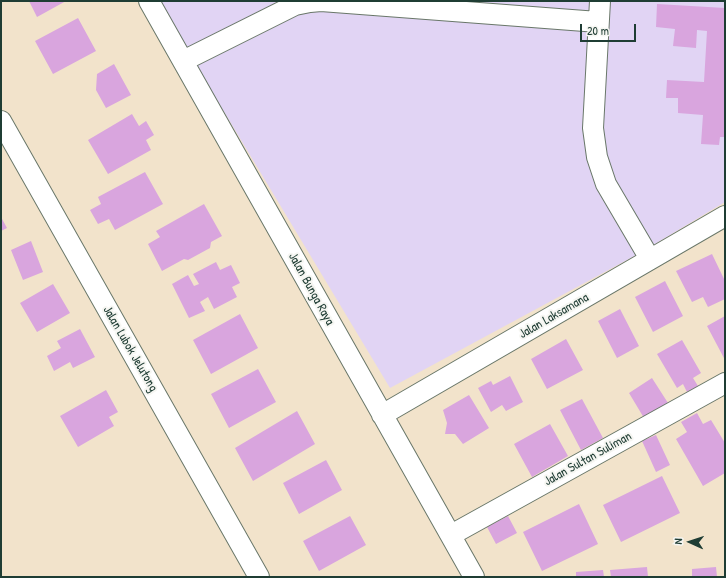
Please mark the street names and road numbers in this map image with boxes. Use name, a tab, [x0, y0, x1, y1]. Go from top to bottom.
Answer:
street label: Jalan Bunga Raya	[285, 250, 337, 328]
street label: Jalan Laksamana	[516, 290, 592, 342]
street label: Jalan Lubok Jelutong	[99, 303, 161, 395]
street label: Jalan Sultan Suliman	[541, 428, 635, 490]

